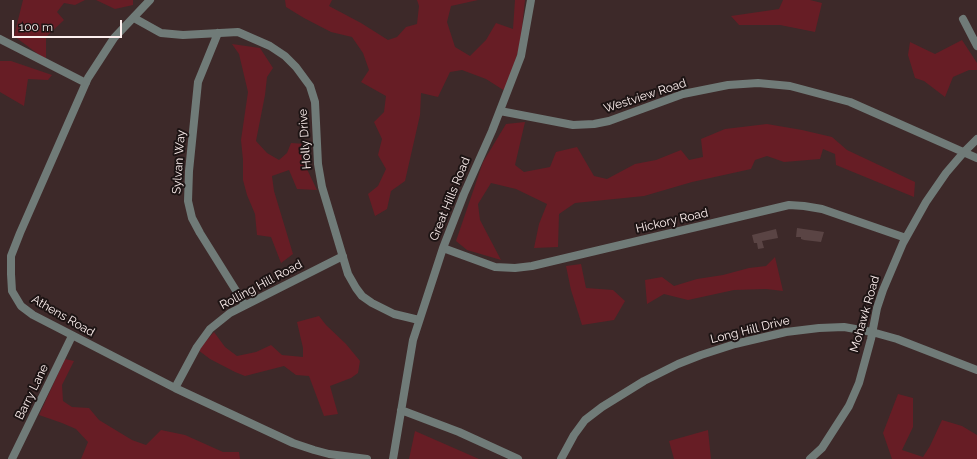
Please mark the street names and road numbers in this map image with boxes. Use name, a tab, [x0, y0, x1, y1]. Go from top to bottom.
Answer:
street label: Westview Road	[602, 76, 688, 116]
street label: Holly Drive	[296, 108, 314, 170]
street label: Sylvan Way	[170, 129, 188, 195]
street label: Great Hills Road	[427, 155, 473, 243]
street label: Hickory Road	[634, 206, 710, 236]
street label: Rolling Hill Road	[217, 257, 305, 313]
street label: Mohawk Road	[847, 274, 883, 354]
street label: Athens Road	[29, 292, 97, 340]
street label: Long Hill Drive	[709, 313, 791, 347]
street label: Barry Lane	[12, 362, 52, 422]

